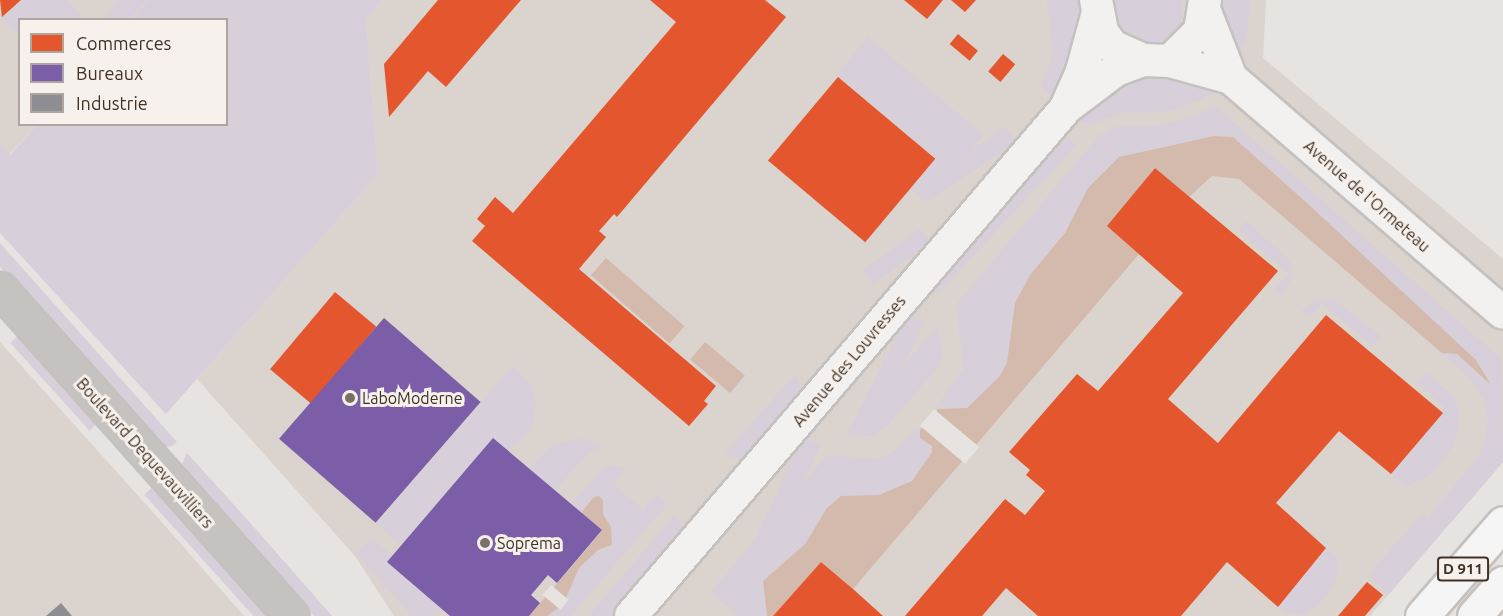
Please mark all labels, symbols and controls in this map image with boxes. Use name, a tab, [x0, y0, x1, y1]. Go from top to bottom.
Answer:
legend	[18, 18, 228, 126]
text: Commerces	[76, 33, 171, 53]
text: Bureaux	[76, 63, 143, 83]
text: Industrie	[76, 93, 148, 113]
street label: Avenue de l'Ormeteau	[1300, 136, 1434, 256]
street label: Avenue des Louvresses	[789, 292, 909, 430]
street label: Boulevard Dequevauvilliers	[73, 374, 217, 532]
place label: LaboModerne	[362, 388, 463, 408]
marker: LaboModerne	[343, 391, 357, 405]
place label: Soprema	[497, 533, 561, 553]
marker: Soprema	[478, 536, 492, 550]
road number: D 911	[1436, 557, 1490, 581]

